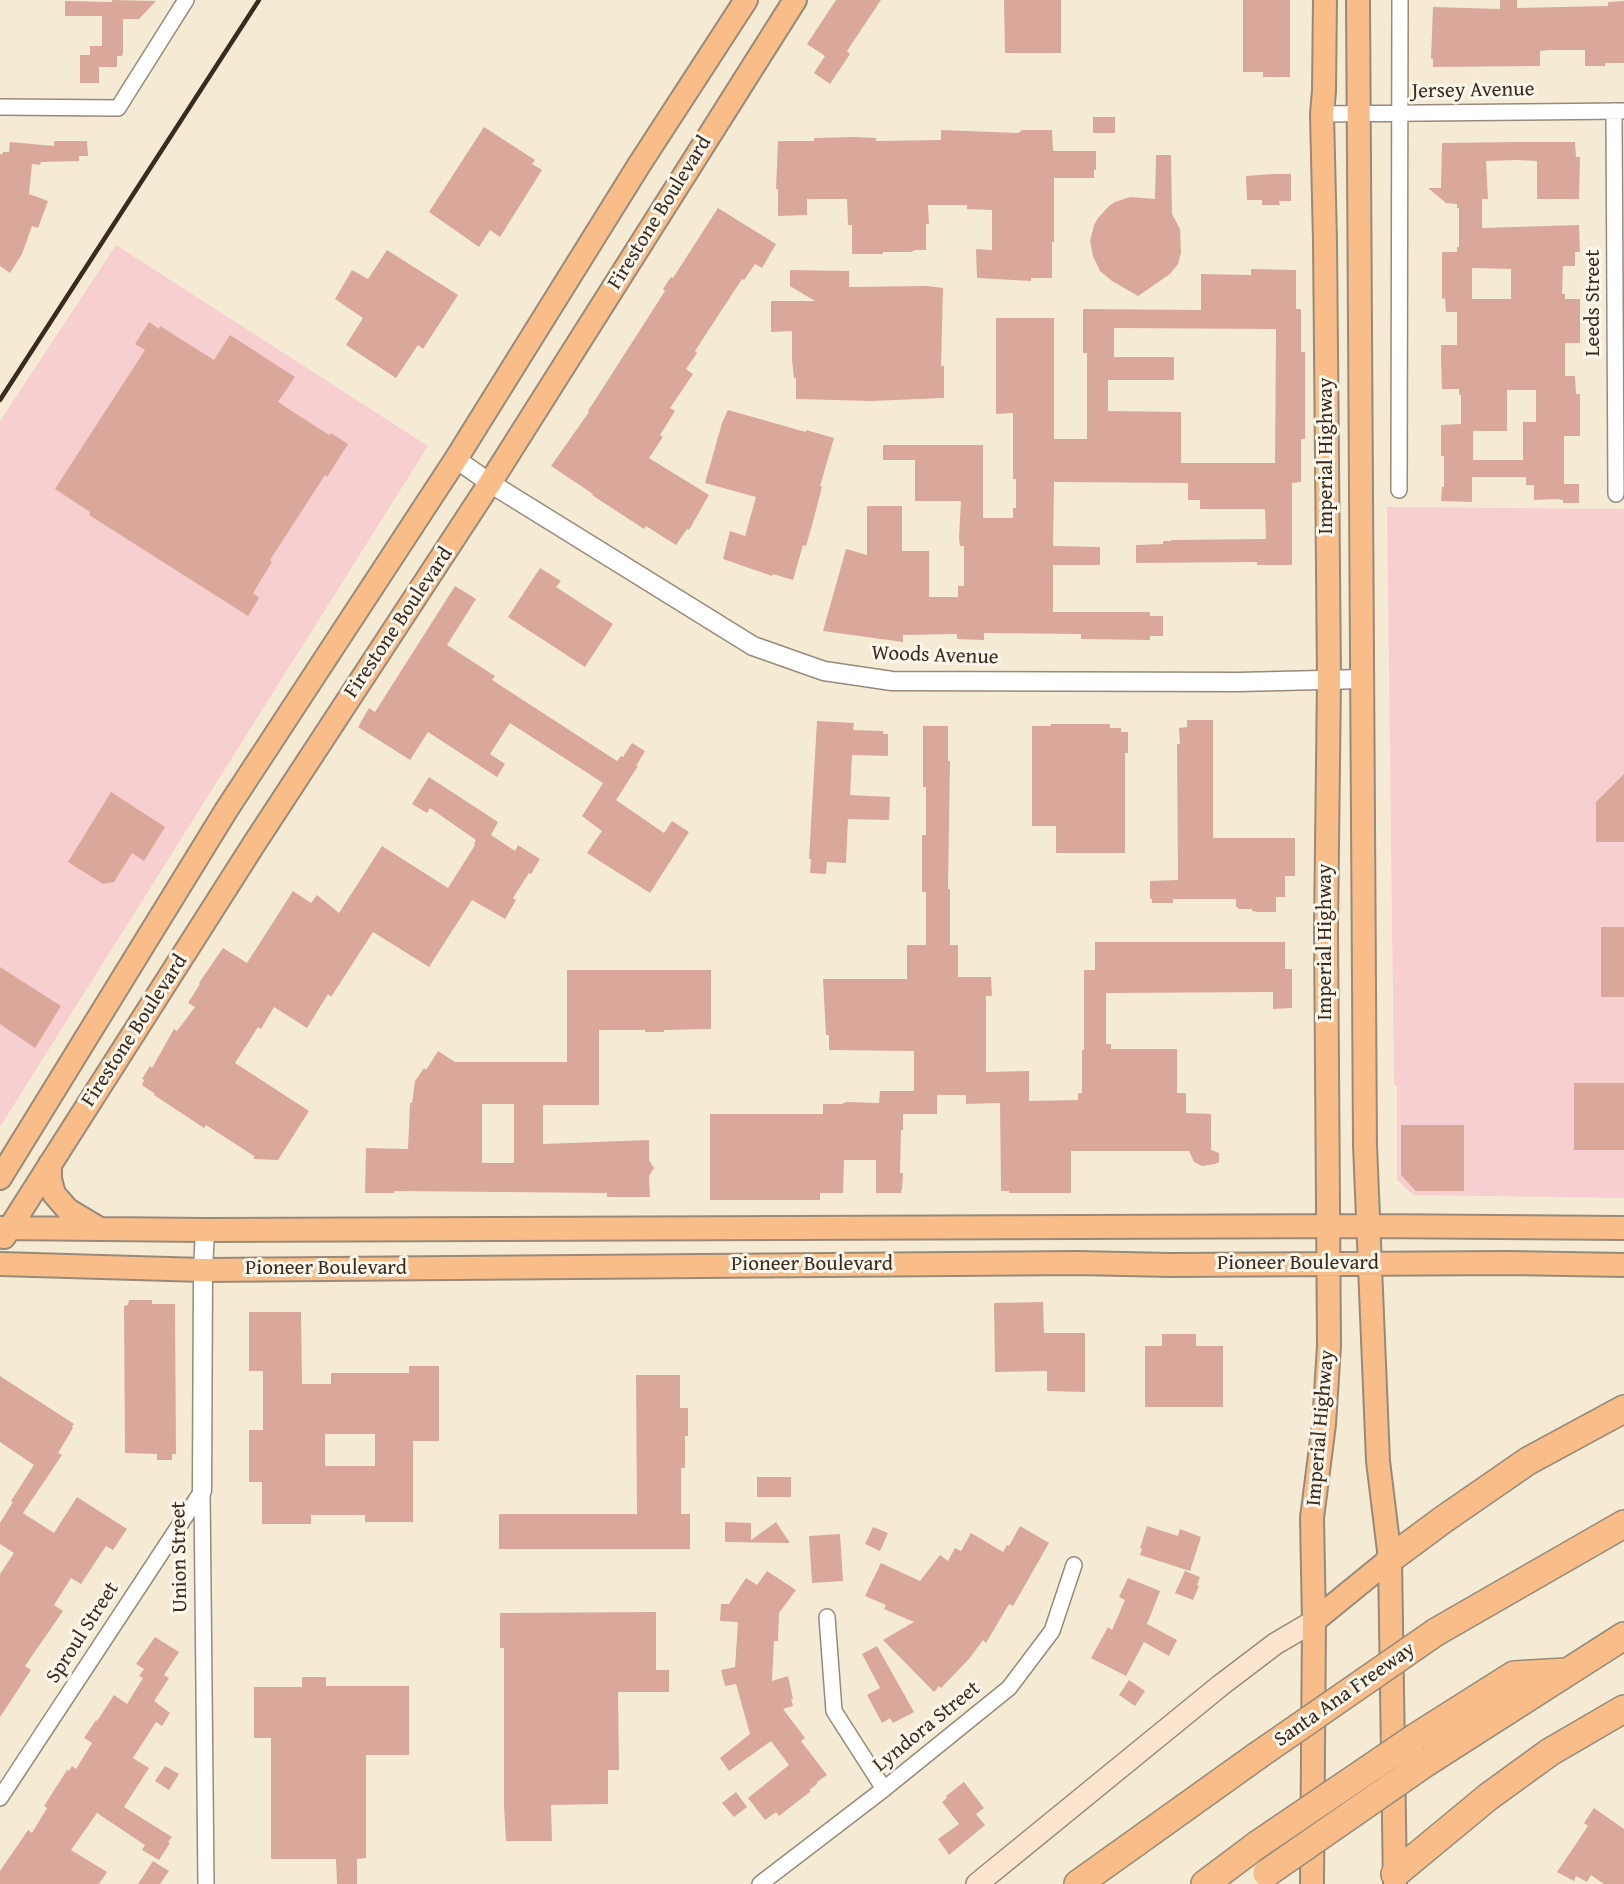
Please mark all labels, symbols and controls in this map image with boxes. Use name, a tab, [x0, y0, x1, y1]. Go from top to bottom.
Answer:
street label: Jersey Avenue	[1411, 77, 1535, 105]
street label: Firestone Boulevard	[603, 132, 717, 294]
street label: Leeds Street	[1581, 249, 1607, 357]
street label: Imperial Highway	[1314, 378, 1340, 534]
street label: Firestone Boulevard	[339, 543, 459, 703]
street label: Woods Avenue	[871, 641, 999, 671]
street label: Imperial Highway	[1313, 864, 1339, 1020]
street label: Firestone Boulevard	[76, 950, 194, 1112]
street label: Pioneer Boulevard	[1217, 1251, 1379, 1277]
street label: Pioneer Boulevard	[731, 1252, 893, 1278]
street label: Pioneer Boulevard	[245, 1256, 407, 1282]
street label: Imperial Highway	[1302, 1349, 1340, 1507]
street label: Union Street	[166, 1501, 194, 1613]
street label: Sproul Street	[41, 1578, 125, 1688]
street label: Santa Ana Freeway	[1270, 1637, 1420, 1753]
street label: Lyndora Street	[868, 1676, 986, 1778]

